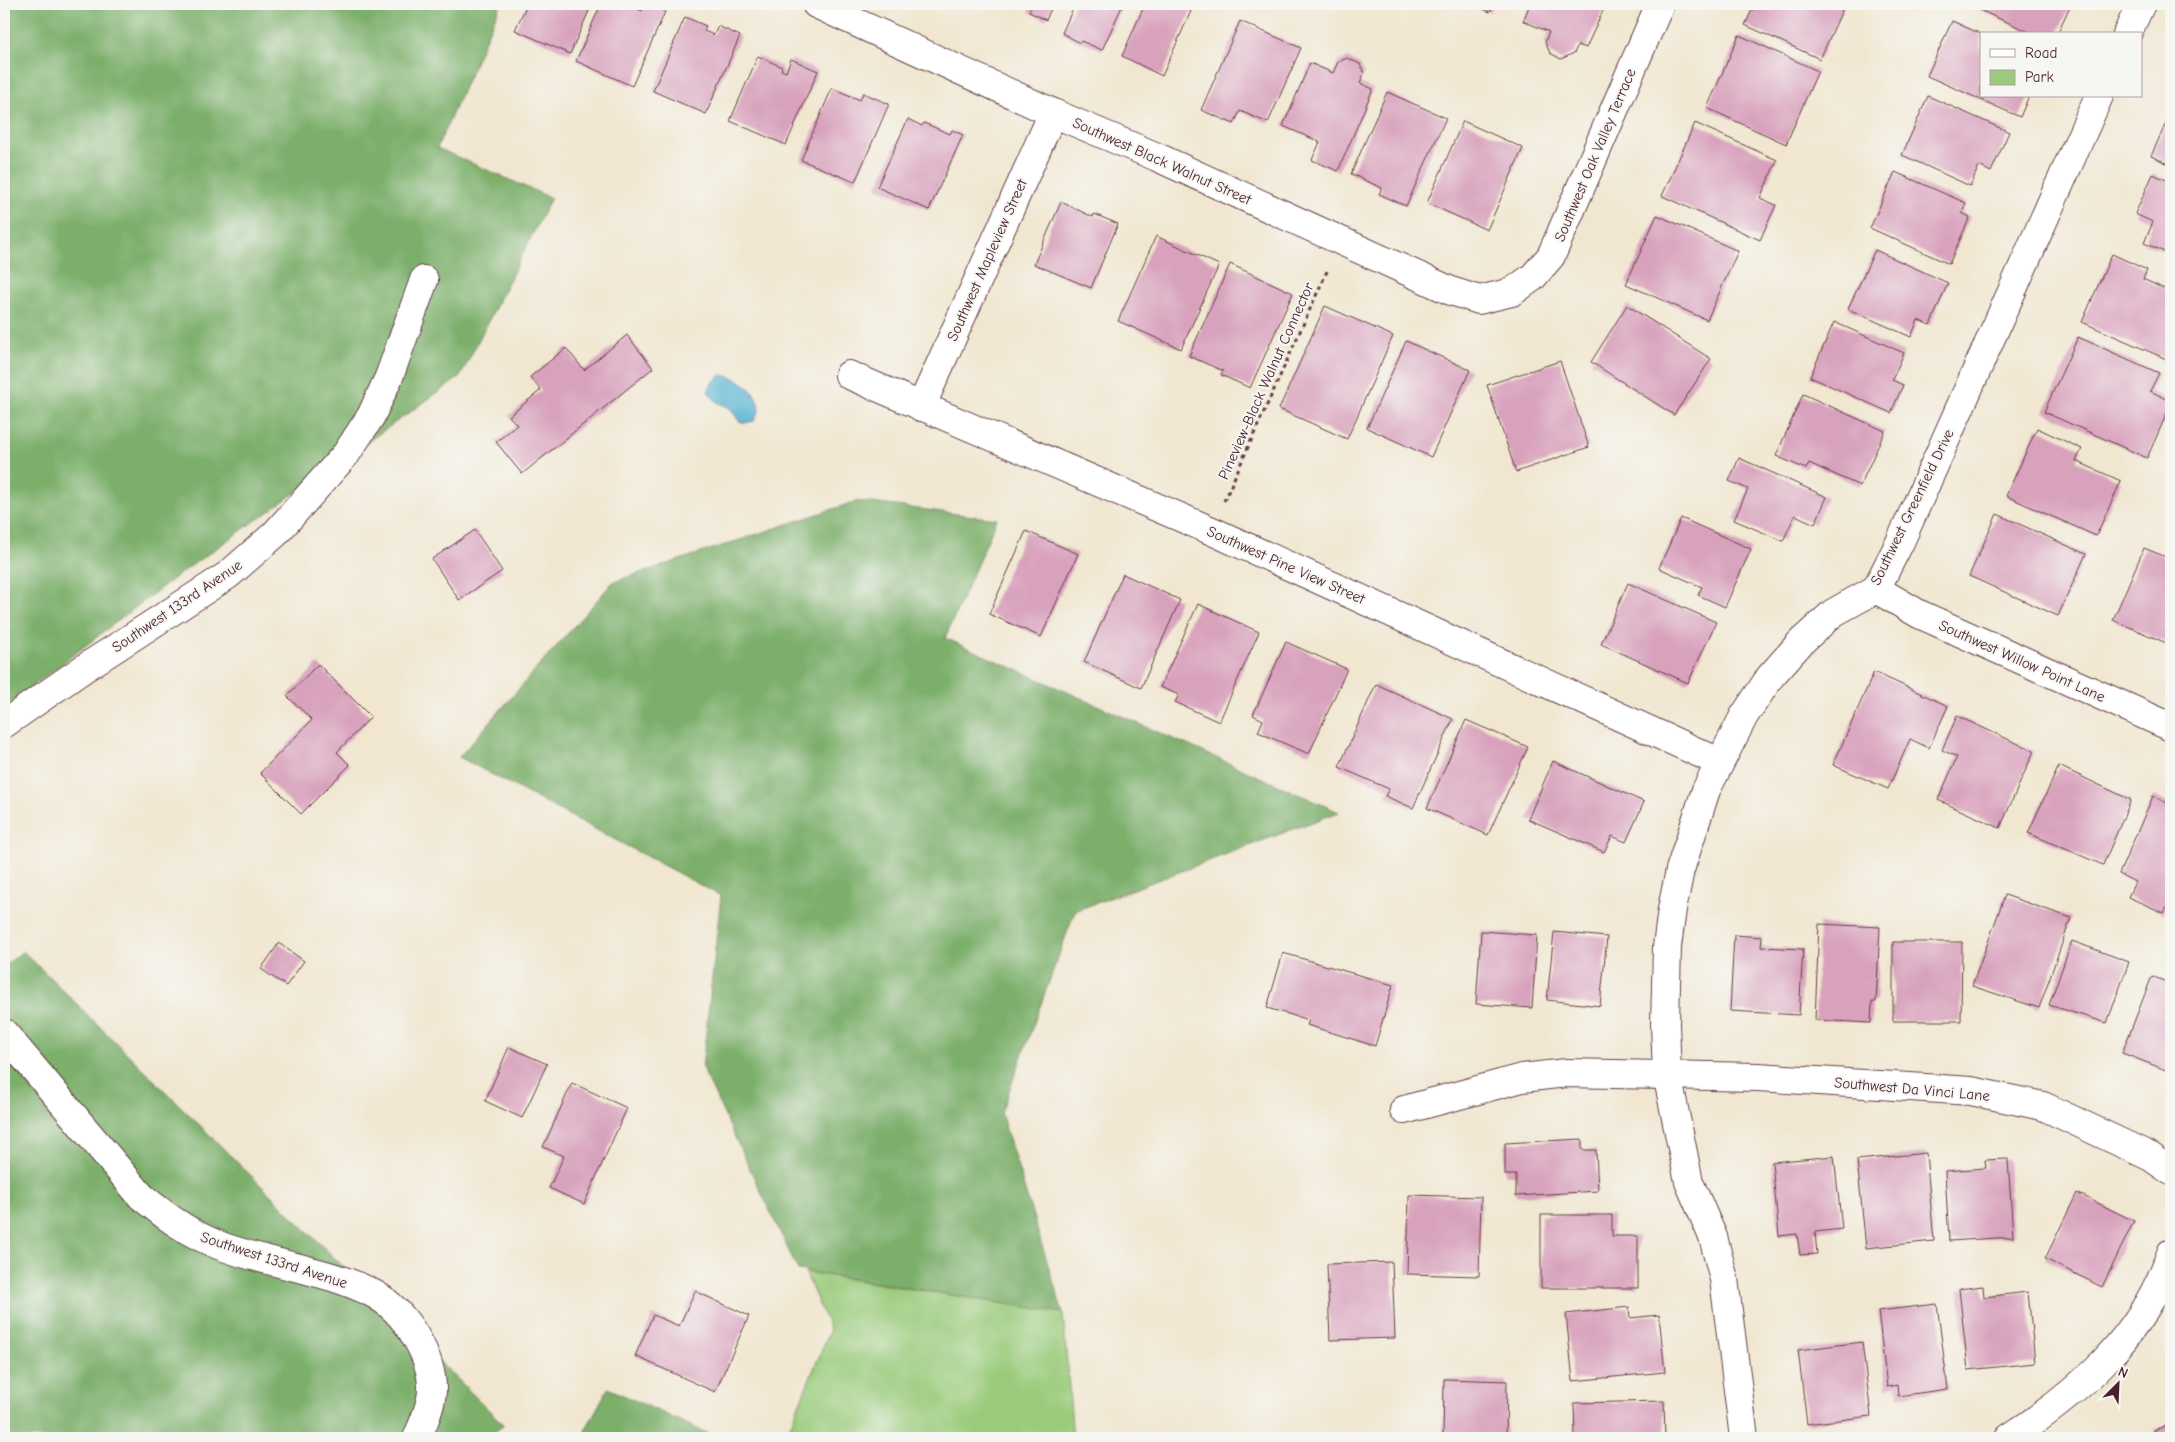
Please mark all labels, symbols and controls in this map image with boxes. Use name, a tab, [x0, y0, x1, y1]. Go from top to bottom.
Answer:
legend	[1980, 32, 2142, 98]
text: Road	[2025, 44, 2057, 62]
street label: Southwest Oak Valley Terrace	[1550, 65, 1640, 244]
text: Park	[2025, 68, 2054, 86]
street label: Southwest Black Walnut Street	[1070, 113, 1255, 209]
street label: Southwest Mapleview Street	[943, 175, 1031, 344]
street label: Pineview-Black Walnut Connector	[1214, 279, 1318, 482]
street label: Southwest Greenfield Drive	[1866, 426, 1958, 588]
street label: Southwest Pine View Street	[1204, 522, 1368, 608]
street label: Southwest 133rd Avenue	[108, 555, 246, 656]
street label: Southwest Willow Point Lane	[1936, 616, 2108, 706]
street label: Southwest Da Vinci Lane	[1833, 1073, 1991, 1105]
street label: Southwest 133rd Avenue	[198, 1228, 350, 1292]
north arrow	[2092, 1360, 2142, 1410]
text: N	[2115, 1363, 2131, 1382]

